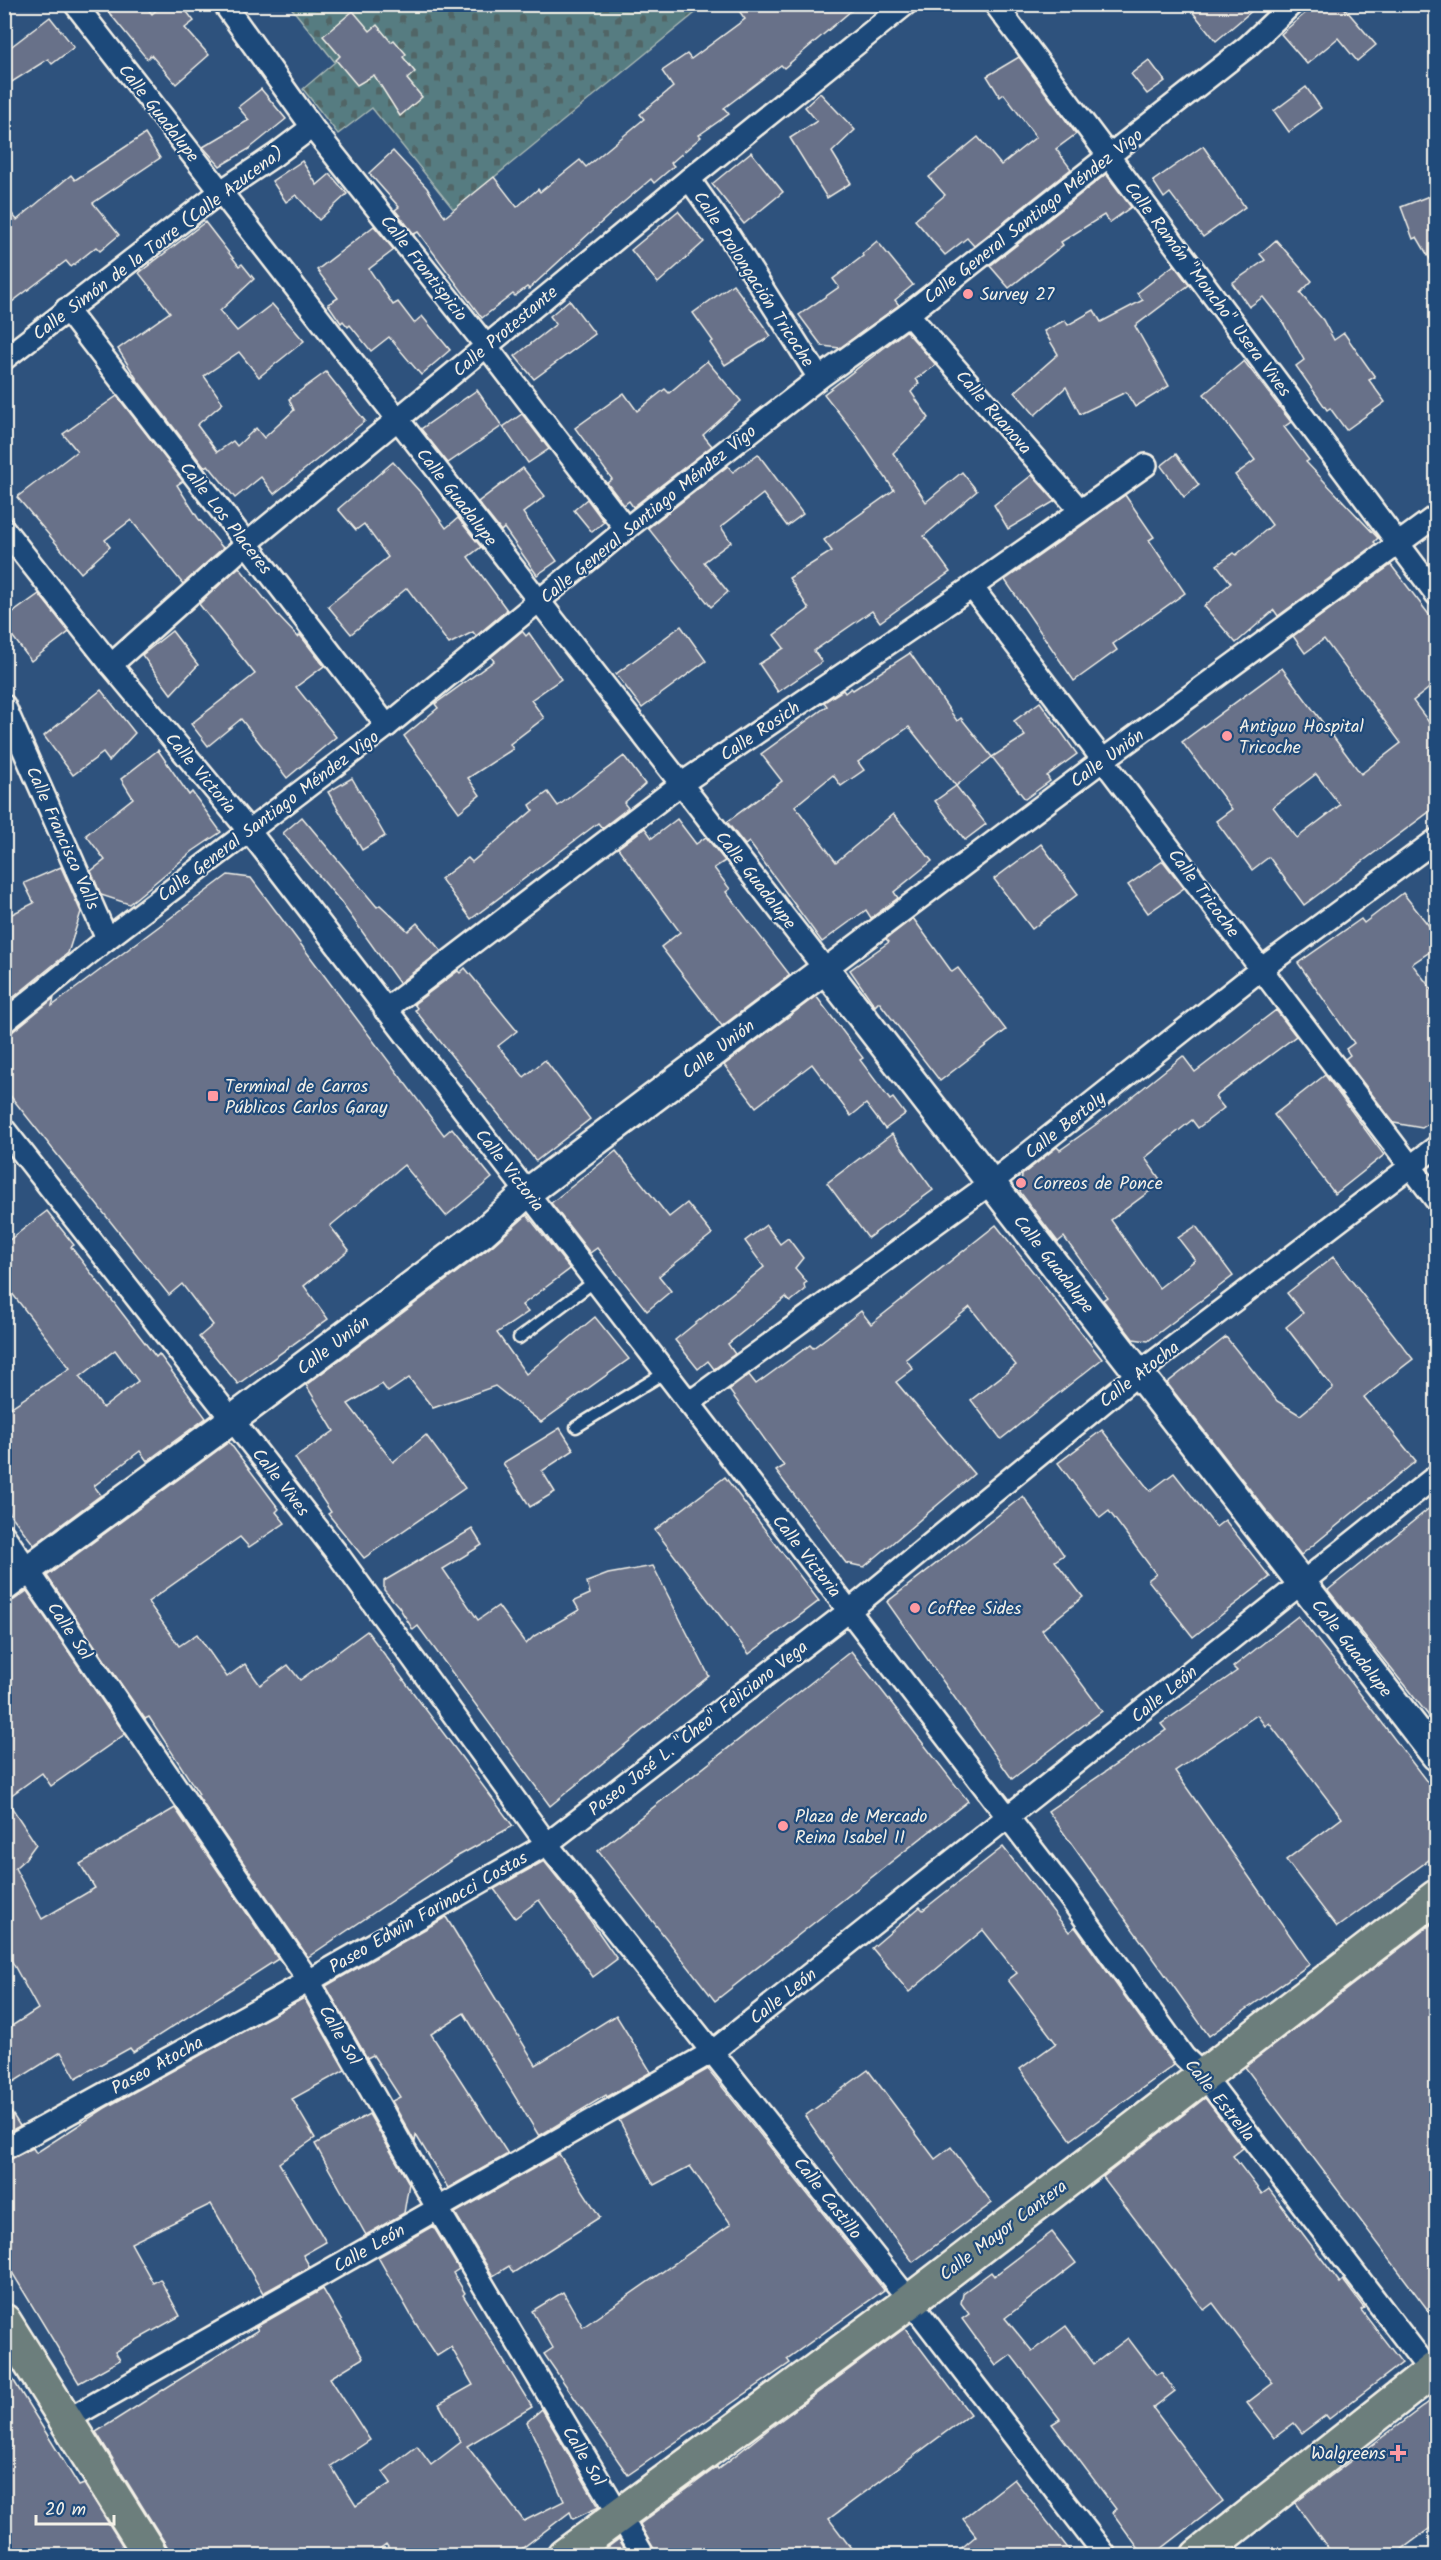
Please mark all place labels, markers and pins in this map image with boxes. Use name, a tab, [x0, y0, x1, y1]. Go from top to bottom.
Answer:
place label: Survey 27	[980, 281, 1055, 310]
marker: Survey 27	[961, 287, 975, 301]
place label: Antiguo Hospital Tricoche	[1239, 713, 1365, 763]
marker: Antiguo Hospital Tricoche	[1220, 729, 1234, 743]
place label: Terminal de Carros Públicos Carlos Garay	[225, 1073, 388, 1123]
marker: Terminal de Carros Públicos Carlos Garay	[206, 1089, 220, 1103]
place label: Correos de Ponce	[1033, 1170, 1163, 1199]
marker: Correos de Ponce	[1014, 1176, 1028, 1190]
place label: Coffee Sides	[927, 1595, 1022, 1624]
marker: Coffee Sides	[908, 1601, 922, 1615]
place label: Plaza de Mercado Reina Isabel II	[795, 1803, 927, 1853]
marker: Plaza de Mercado Reina Isabel II	[776, 1819, 790, 1833]
place label: Walgreens	[1311, 2440, 1386, 2469]
marker: Walgreens	[1391, 2446, 1405, 2460]

